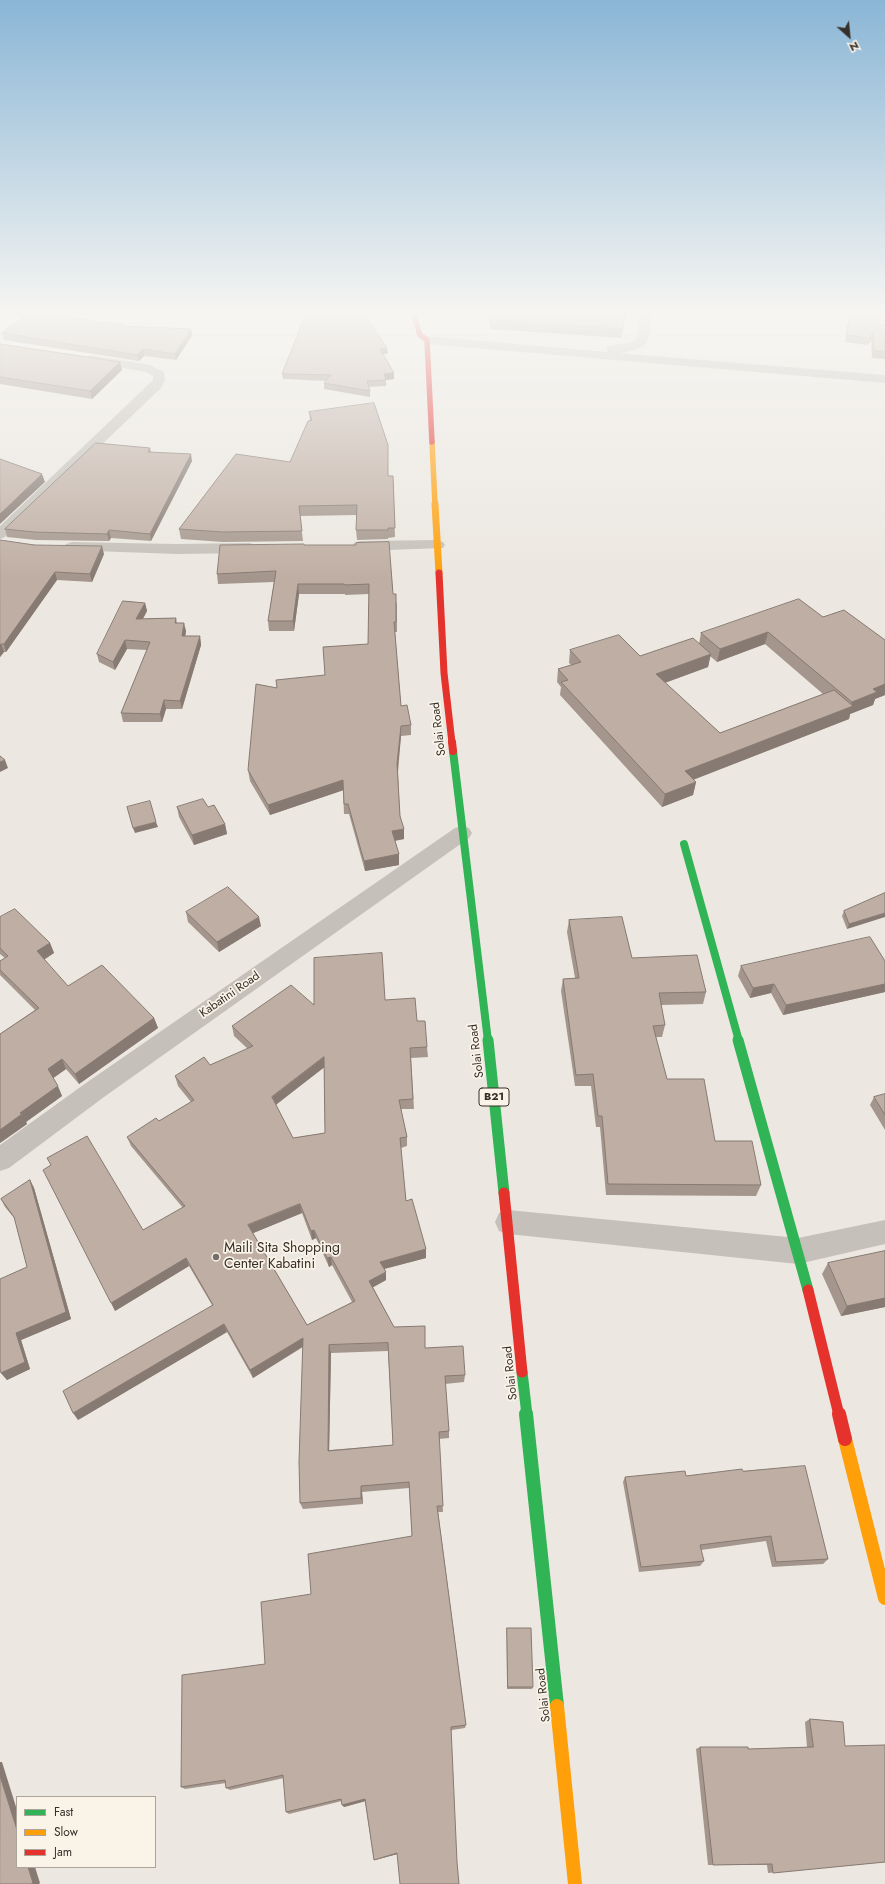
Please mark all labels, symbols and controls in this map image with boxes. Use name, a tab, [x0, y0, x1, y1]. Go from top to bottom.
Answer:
north arrow	[829, 16, 869, 56]
text: N	[847, 38, 862, 56]
street label: Solai Road	[429, 701, 449, 757]
street label: Kabatini Road	[197, 969, 263, 1021]
street label: Solai Road	[467, 1023, 487, 1079]
road number: B21	[479, 1088, 509, 1106]
place label: Maili Sita Shopping Center Kabatini	[224, 1241, 340, 1274]
marker: Maili Sita Shopping Center Kabatini	[211, 1252, 221, 1262]
street label: Solai Road	[501, 1345, 521, 1401]
street label: Solai Road	[534, 1667, 554, 1723]
legend	[16, 1796, 156, 1868]
text: Fast	[54, 1803, 73, 1821]
text: Slow	[54, 1823, 78, 1841]
text: Jam	[54, 1843, 72, 1861]

